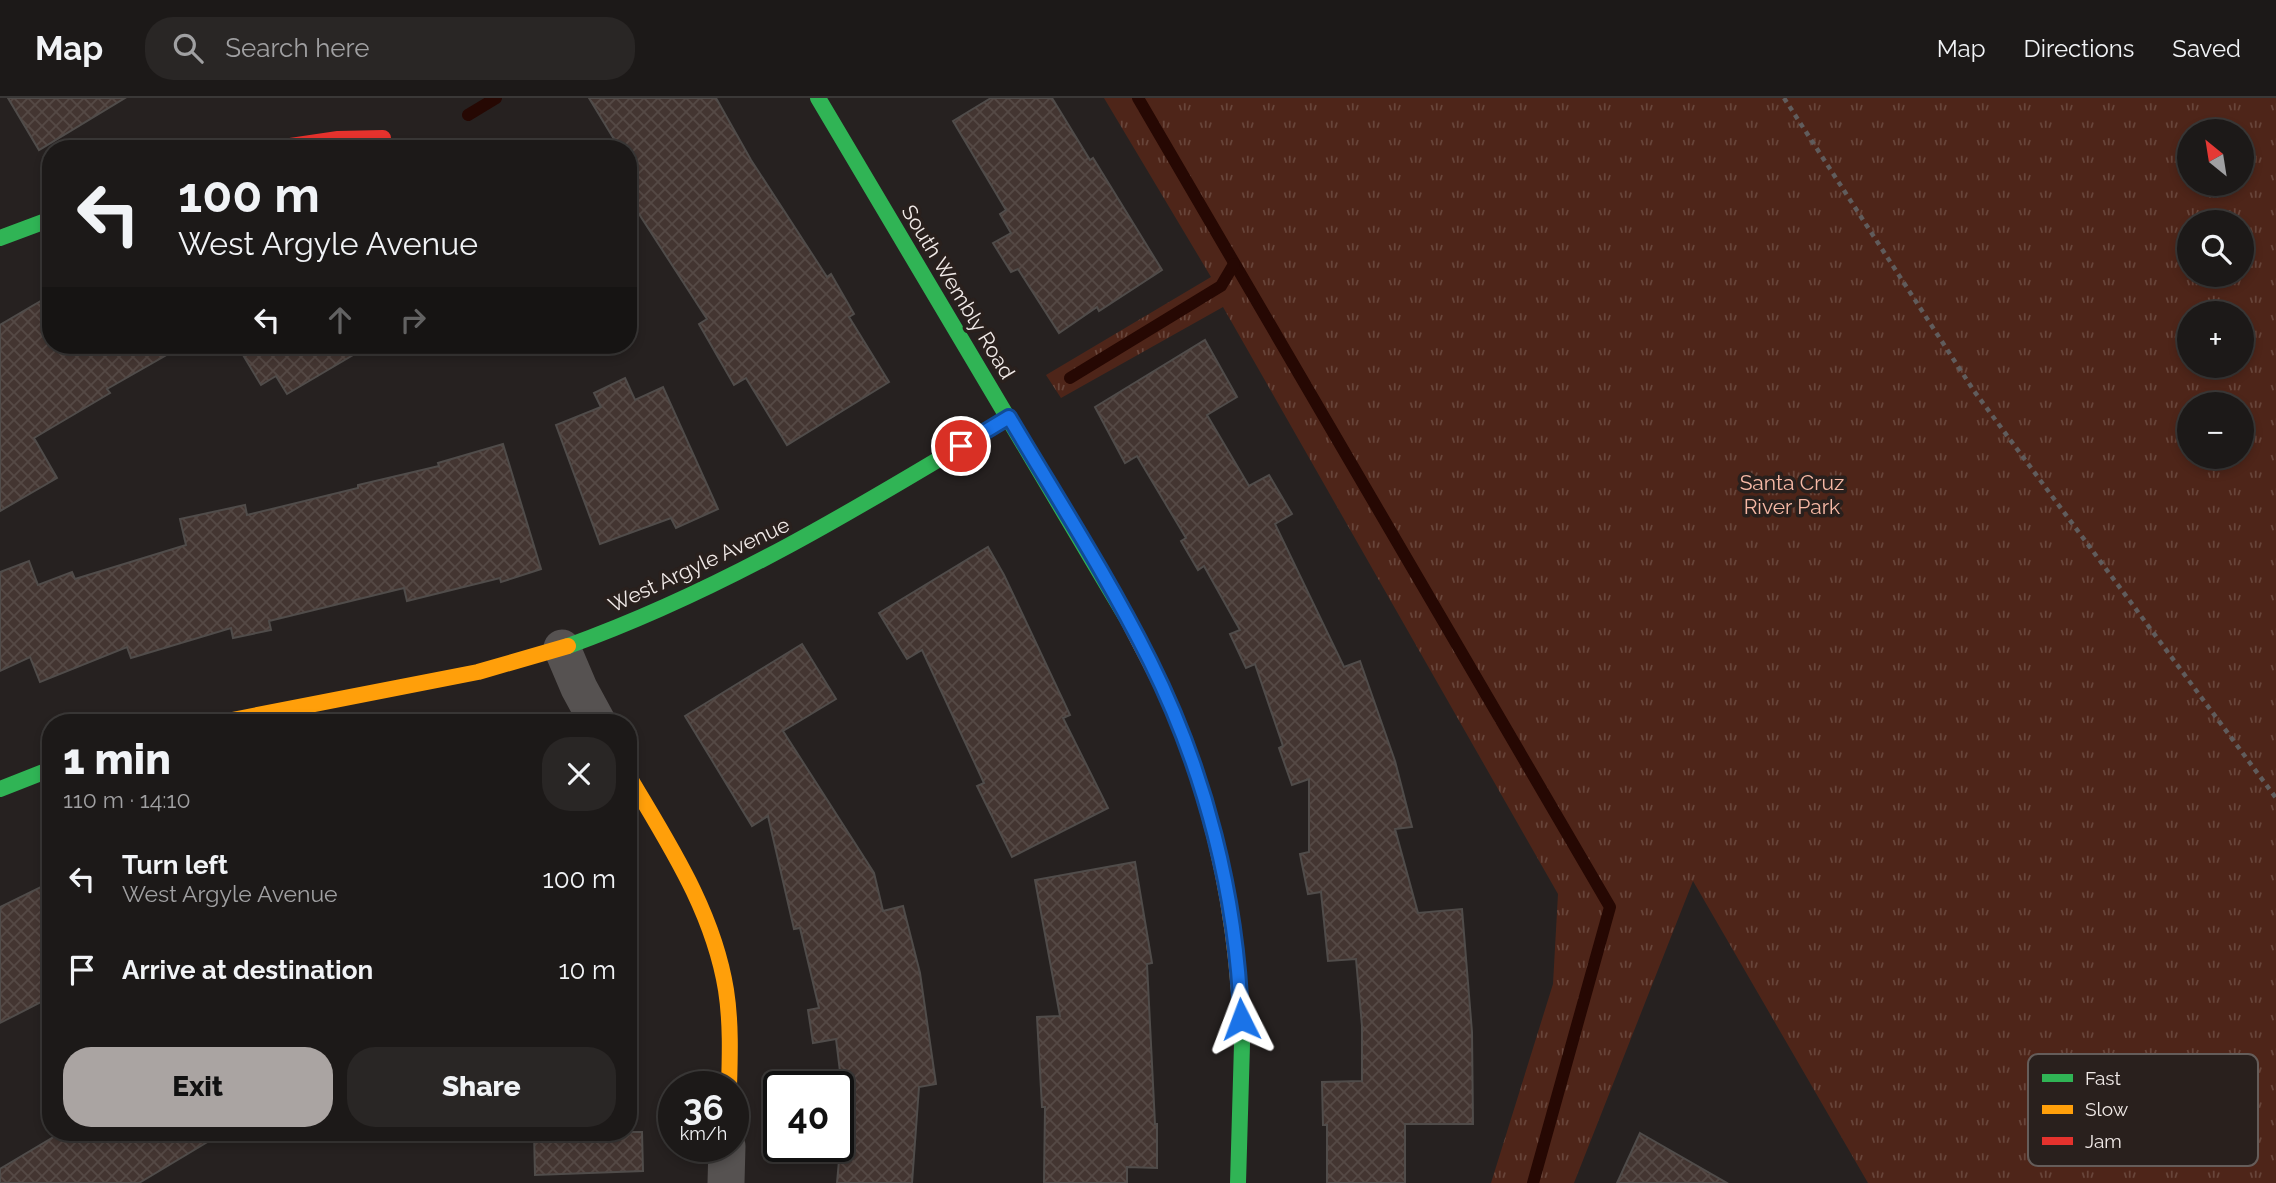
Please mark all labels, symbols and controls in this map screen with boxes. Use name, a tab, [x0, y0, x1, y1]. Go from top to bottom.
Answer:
search box	[145, 17, 635, 80]
text: Map	[35, 29, 103, 68]
icon: search	[169, 29, 207, 67]
text: Search here	[225, 33, 370, 63]
text: Map	[1937, 34, 1986, 63]
text: Directions	[2024, 34, 2134, 63]
text: Saved	[2172, 34, 2241, 63]
north arrow	[2177, 119, 2254, 196]
map controls	[2177, 119, 2254, 469]
text: 100 m	[178, 166, 320, 223]
icon: left	[63, 168, 154, 259]
street label: South Wembly Road	[897, 200, 1020, 383]
button: search	[2177, 210, 2254, 287]
text: West Argyle Avenue	[178, 225, 478, 262]
icon: left	[248, 301, 286, 339]
icon: ahead	[321, 301, 359, 339]
icon: right	[394, 301, 432, 339]
button: +	[2177, 301, 2254, 378]
button: −	[2177, 392, 2254, 469]
pin	[931, 416, 991, 476]
icon: arrive	[942, 427, 980, 465]
park label: Santa Cruz River Park	[1740, 470, 1844, 519]
street label: West Argyle Avenue	[604, 512, 793, 617]
text: 1 min	[63, 735, 171, 784]
button: close	[542, 737, 616, 811]
text: 110 m · 14:10	[63, 786, 191, 813]
text: Turn left	[122, 850, 228, 880]
icon: left	[63, 860, 101, 898]
text: 100 m	[543, 864, 616, 894]
text: West Argyle Avenue	[122, 880, 338, 907]
icon: arrive	[63, 951, 101, 989]
text: Arrive at destination	[122, 955, 373, 985]
text: 10 m	[558, 955, 616, 985]
position arrow	[1204, 982, 1278, 1056]
button: Exit	[63, 1047, 333, 1127]
button: Share	[347, 1047, 616, 1127]
legend	[2028, 1054, 2258, 1166]
text: Fast	[2085, 1067, 2121, 1089]
speed limit sign: 40	[763, 1071, 854, 1162]
text: 36	[683, 1087, 724, 1128]
text: Slow	[2085, 1098, 2129, 1120]
text: km/h	[680, 1123, 727, 1144]
text: Jam	[2085, 1130, 2122, 1152]

